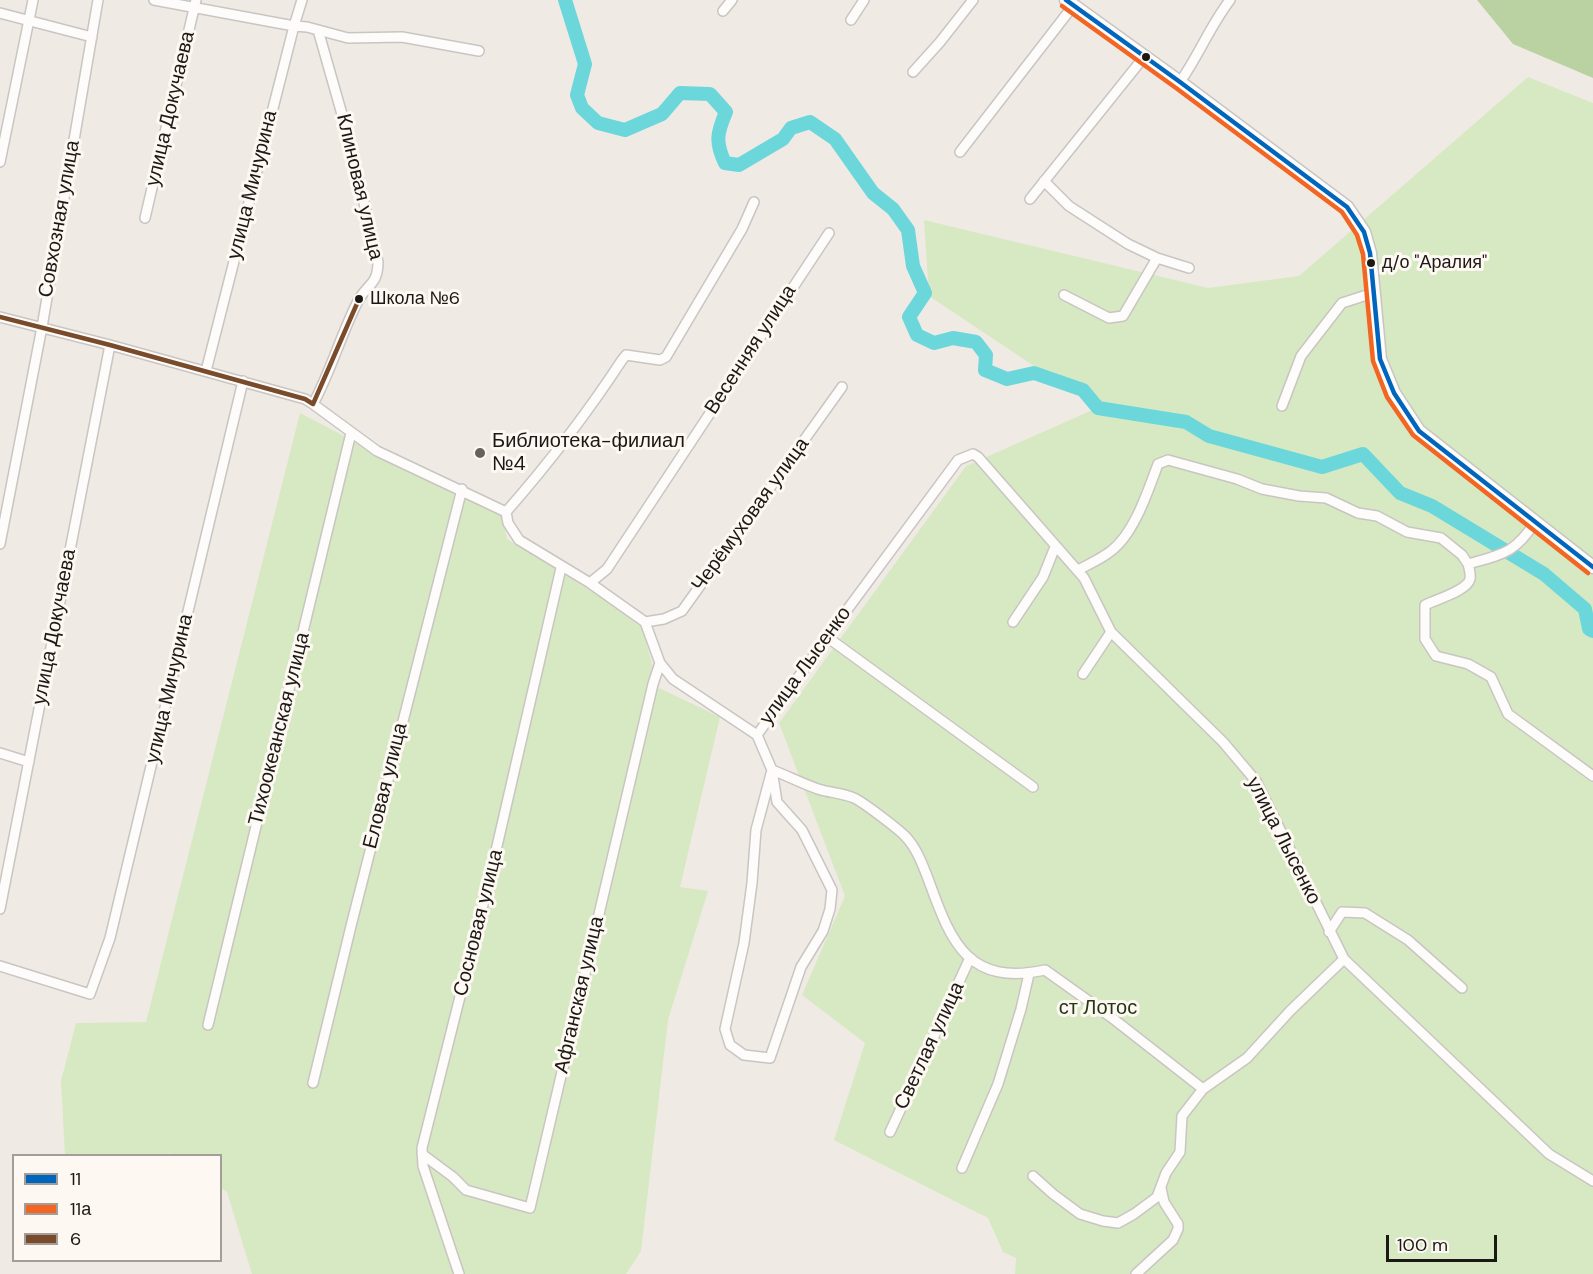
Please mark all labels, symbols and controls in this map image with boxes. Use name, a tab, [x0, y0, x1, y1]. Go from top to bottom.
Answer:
street label: улица Докучаева	[141, 29, 201, 189]
unlabelled marker	[1140, 51, 1152, 63]
street label: улица Мичурина	[223, 108, 283, 262]
street label: Клиновая улица	[331, 112, 387, 262]
street label: Совхозная улица	[34, 138, 86, 300]
place label: д/о "Аралия"	[1382, 252, 1487, 274]
marker: д/о "Аралия"	[1365, 257, 1377, 269]
street label: Весенняя улица	[700, 281, 802, 419]
place label: Школа №6	[370, 288, 460, 310]
marker: Школа №6	[353, 293, 365, 305]
place label: Библиотека-филиал №4	[492, 430, 685, 477]
street label: Черёмуховая улица	[687, 433, 815, 597]
marker: Библиотека-филиал №4	[473, 446, 487, 460]
street label: улица Докучаева	[28, 547, 82, 707]
street label: улица Лысенко	[755, 602, 857, 730]
street label: улица Мичурина	[141, 612, 199, 766]
street label: Тихоокеанская улица	[244, 630, 316, 828]
street label: Еловая улица	[359, 721, 413, 851]
street label: улица Лысенко	[1241, 773, 1325, 909]
street label: Сосновая улица	[449, 847, 509, 999]
street label: Афганская улица	[550, 914, 610, 1076]
street label: Светлая улица	[890, 978, 970, 1114]
park label: ст Лотос	[1059, 997, 1137, 1021]
legend	[12, 1154, 222, 1262]
text: 11	[70, 1167, 81, 1191]
text: 11а	[70, 1197, 91, 1221]
scale bar	[1389, 1223, 1500, 1261]
text: 6	[70, 1227, 81, 1251]
text: 100 m	[1397, 1233, 1448, 1257]

